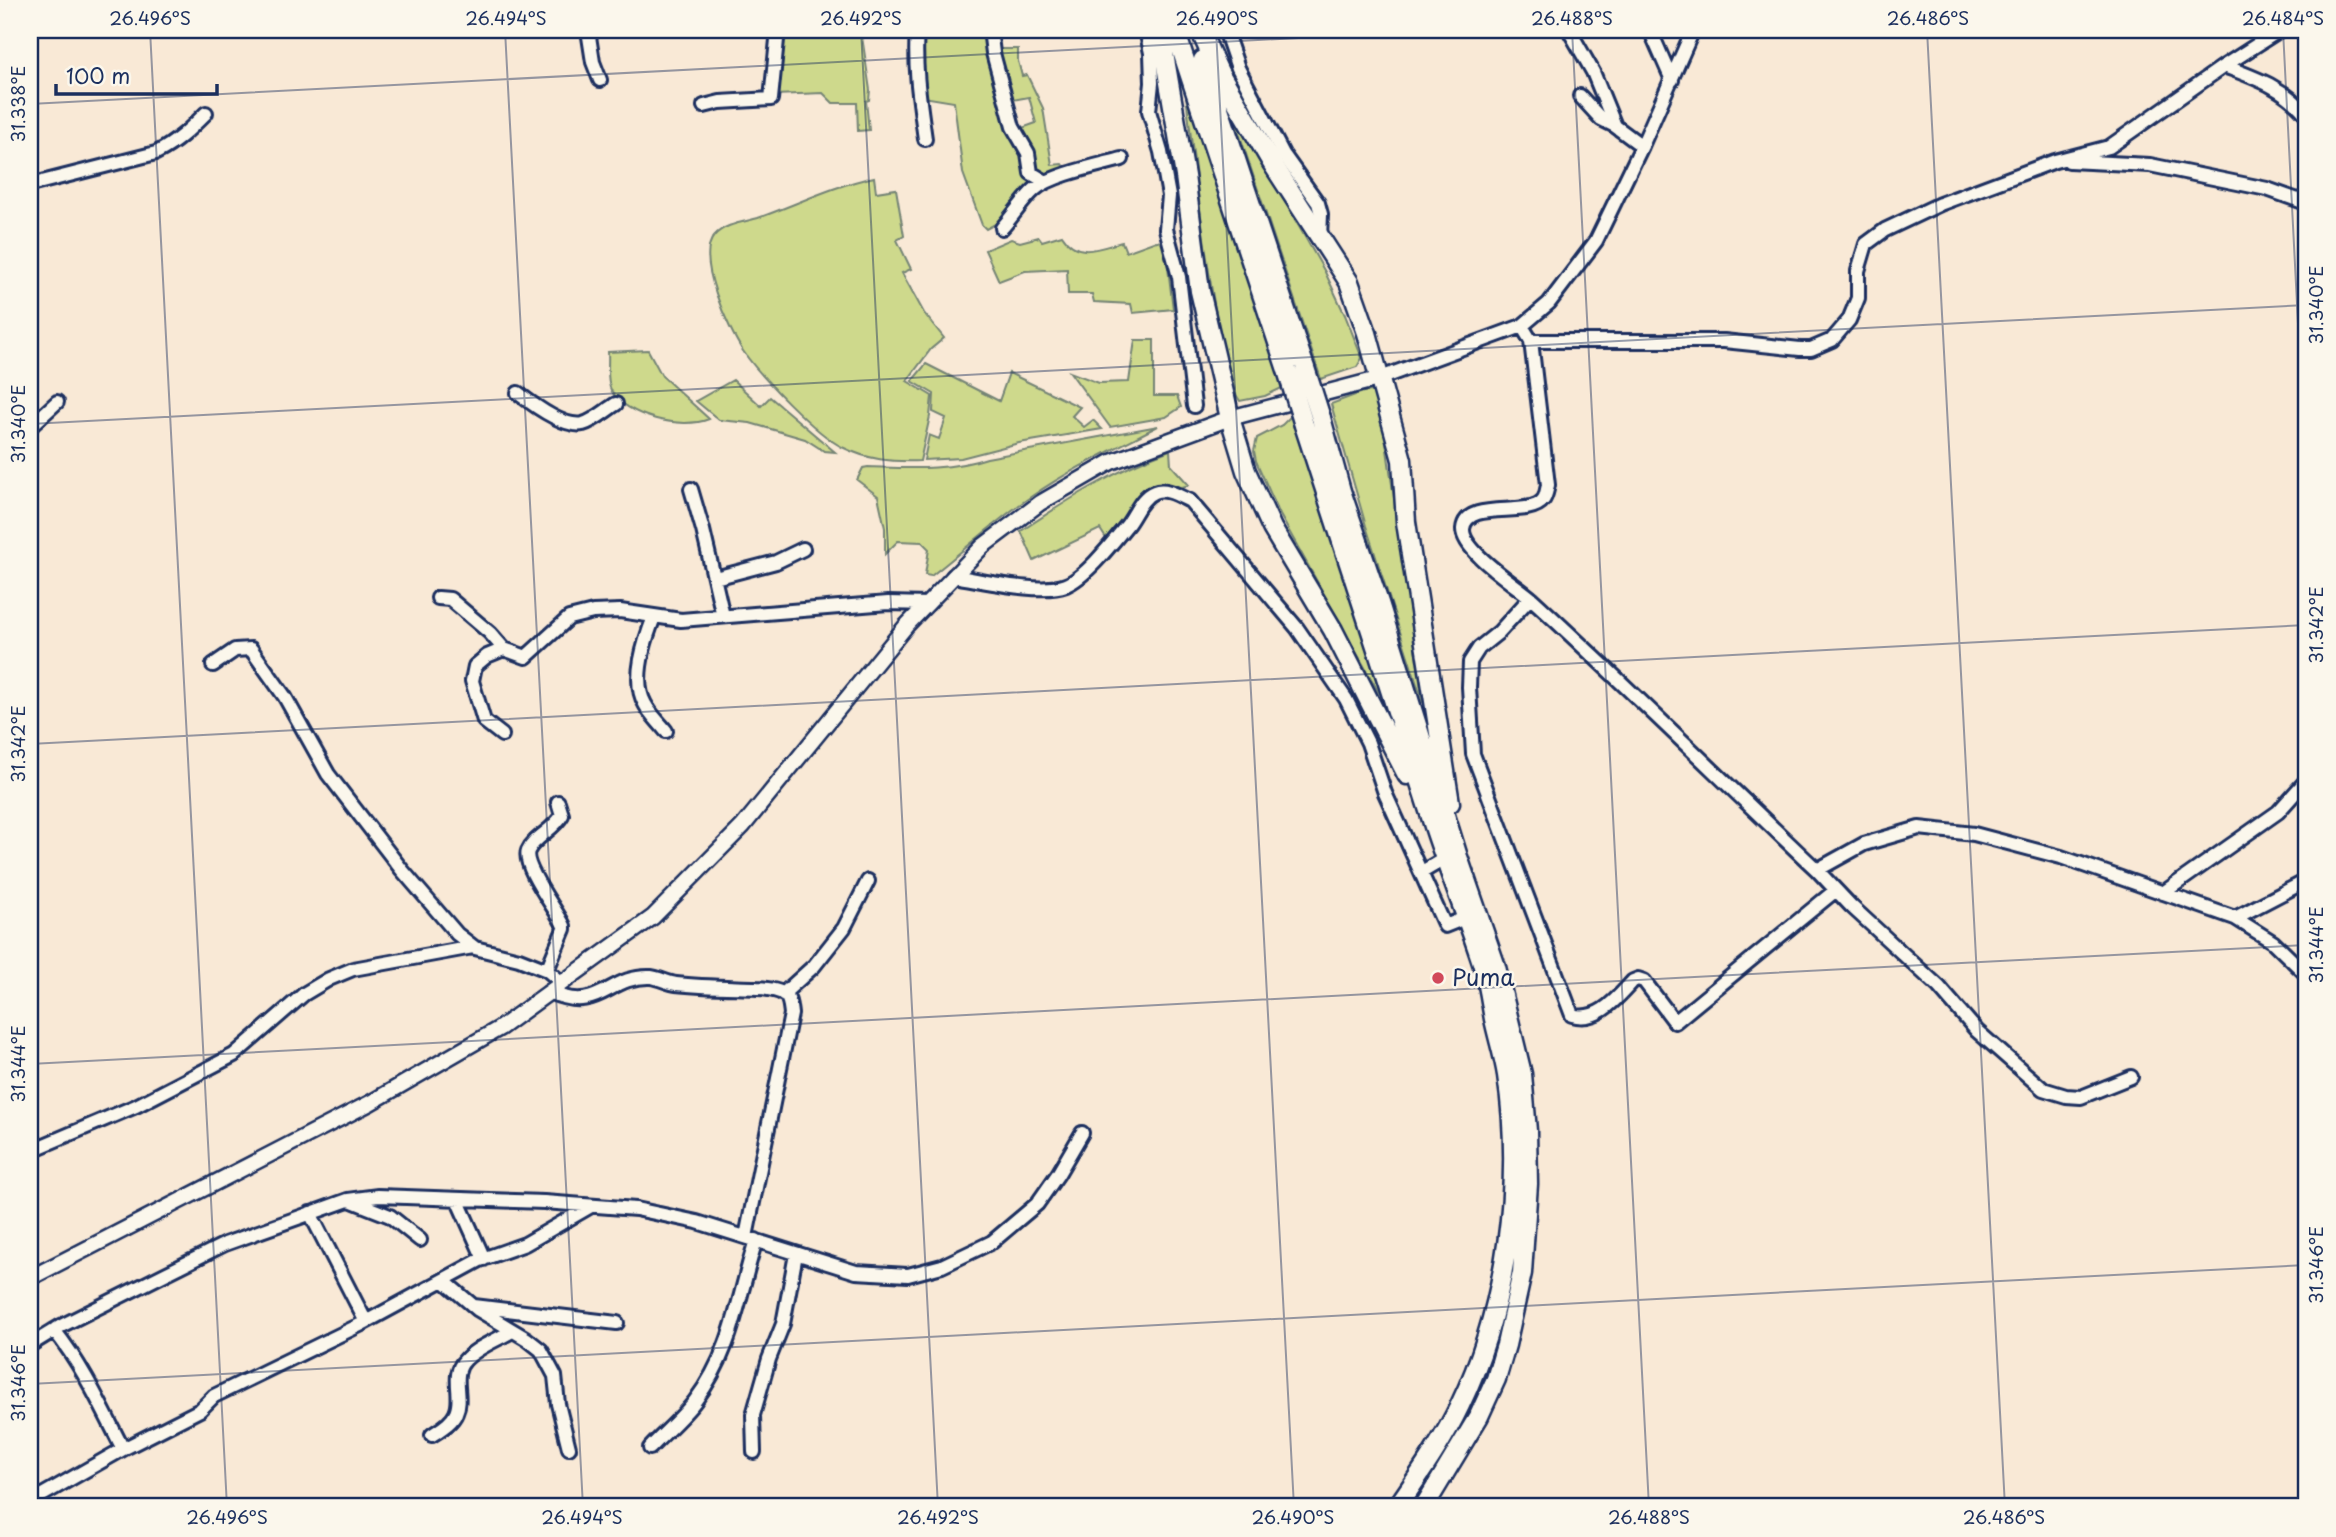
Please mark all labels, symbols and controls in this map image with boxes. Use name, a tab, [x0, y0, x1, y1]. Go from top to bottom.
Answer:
text: 26.496°S	[109, 4, 191, 31]
text: 26.494°S	[465, 4, 547, 31]
text: 26.492°S	[820, 4, 902, 31]
text: 26.490°S	[1175, 4, 1259, 31]
text: 26.488°S	[1531, 4, 1613, 31]
text: 26.486°S	[1887, 4, 1969, 31]
text: 26.484°S	[2242, 4, 2324, 31]
scale bar	[56, 52, 217, 96]
text: 100 m	[66, 59, 130, 91]
text: 31.338°E	[4, 65, 31, 143]
text: 31.340°E	[2302, 265, 2329, 345]
text: 31.340°E	[4, 384, 31, 464]
text: 31.342°E	[2302, 586, 2329, 664]
text: 31.342°E	[4, 705, 31, 783]
text: 31.344°E	[2302, 906, 2329, 984]
place label: Puma	[1452, 959, 1515, 994]
marker: Puma	[1430, 970, 1446, 986]
text: 31.344°E	[4, 1025, 31, 1103]
text: 31.346°E	[2302, 1226, 2329, 1304]
text: 31.346°E	[4, 1344, 31, 1422]
text: 26.496°S	[186, 1503, 268, 1530]
text: 26.494°S	[541, 1503, 623, 1530]
text: 26.492°S	[897, 1503, 979, 1530]
text: 26.490°S	[1251, 1503, 1335, 1530]
text: 26.488°S	[1608, 1503, 1690, 1530]
text: 26.486°S	[1963, 1503, 2045, 1530]

